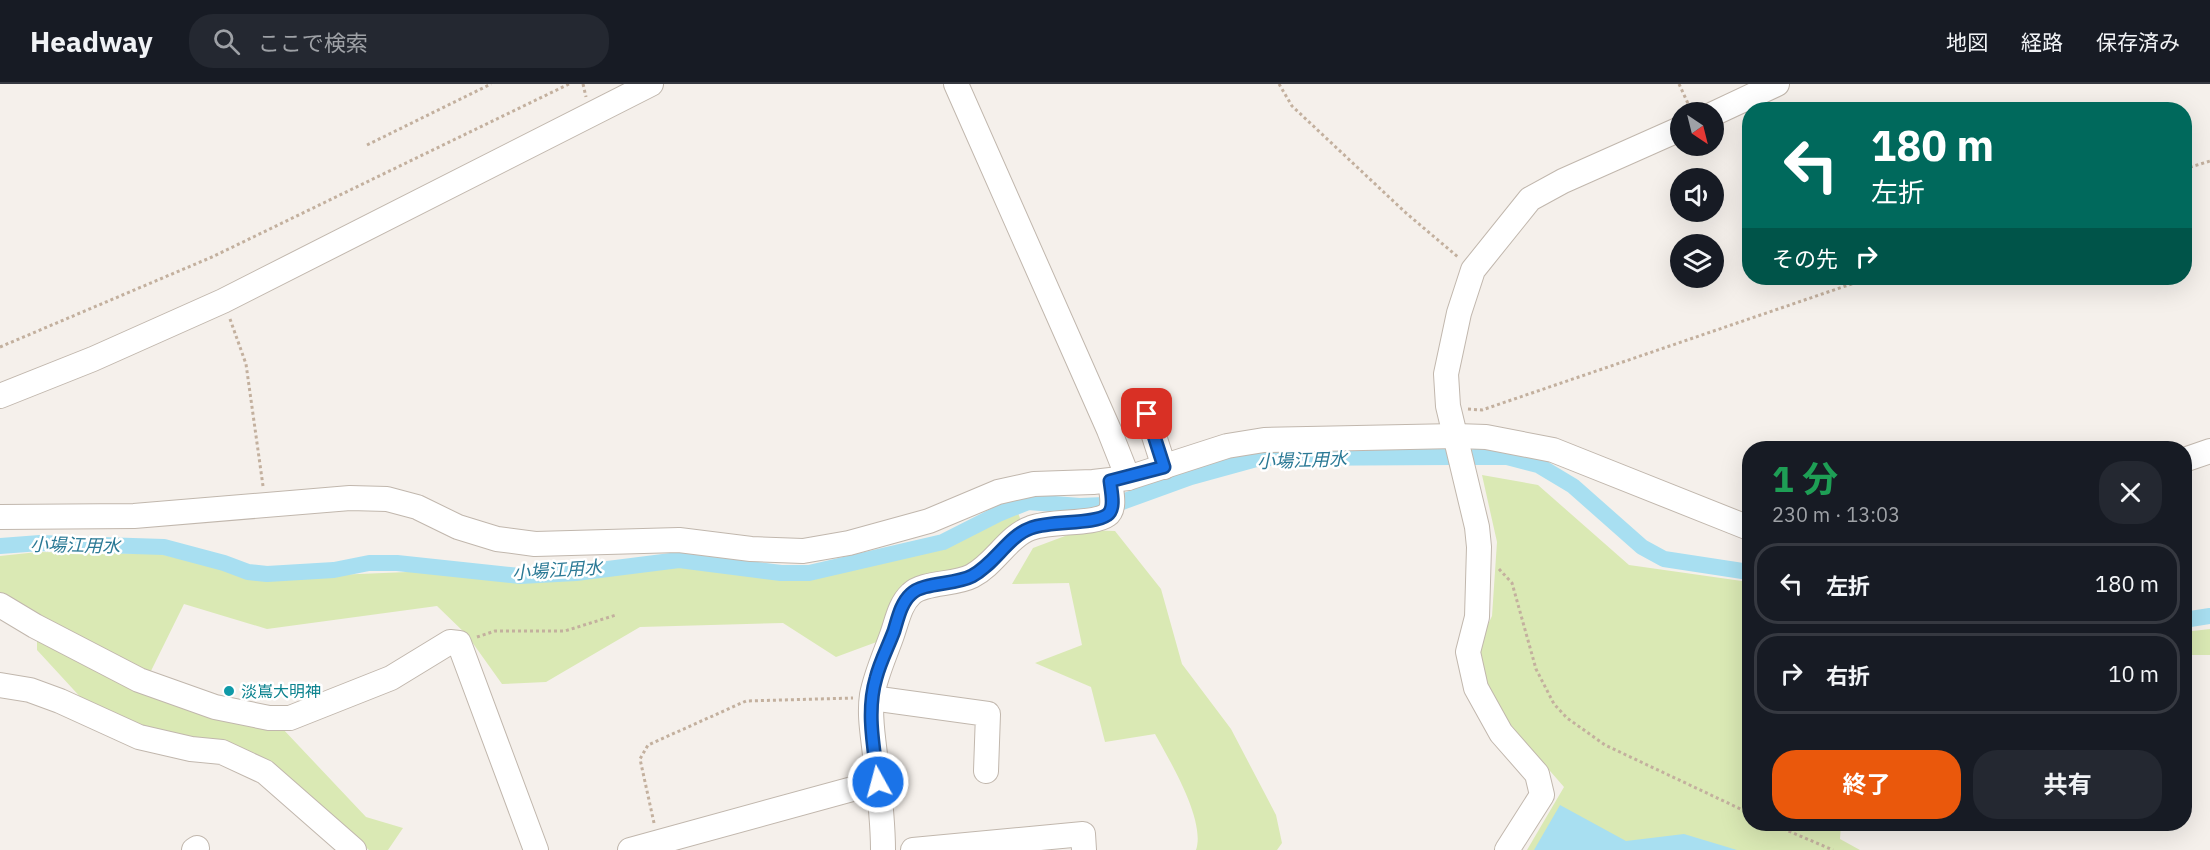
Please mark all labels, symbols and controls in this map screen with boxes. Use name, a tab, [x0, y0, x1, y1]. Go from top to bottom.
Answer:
search box	[189, 14, 609, 68]
text: Headway	[30, 23, 153, 60]
icon: search	[210, 25, 243, 58]
text: ここで検索	[258, 28, 368, 57]
text: 地図	[1946, 28, 1988, 56]
text: 経路	[2021, 28, 2063, 56]
text: 保存済み	[2096, 28, 2180, 56]
north arrow	[1670, 102, 1724, 156]
map controls	[1670, 102, 1724, 288]
text: 180 m	[1871, 118, 1994, 173]
icon: left	[1772, 126, 1850, 204]
button: sound	[1670, 168, 1724, 222]
text: 左折	[1871, 174, 1925, 209]
button: layers	[1670, 234, 1724, 288]
icon: right	[1850, 240, 1883, 273]
text: その先	[1772, 244, 1838, 273]
pin	[1121, 388, 1172, 439]
icon: arrive	[1130, 397, 1163, 430]
water label: 小場江用水	[1257, 447, 1349, 473]
text: 1 分	[1772, 455, 1838, 502]
button: close	[2099, 461, 2162, 524]
text: 230 m · 13:03	[1772, 501, 1900, 528]
water label: 小場江用水	[30, 533, 122, 557]
water label: 小場江用水	[511, 555, 605, 585]
icon: left	[1775, 567, 1808, 600]
text: 180 m	[2095, 569, 2159, 598]
text: 左折	[1826, 571, 1870, 600]
icon: right	[1775, 657, 1808, 690]
text: 10 m	[2108, 659, 2159, 688]
text: 右折	[1826, 661, 1870, 690]
place label: 淡嶌大明神	[241, 681, 321, 701]
marker: 淡嶌大明神	[222, 684, 236, 698]
position arrow	[846, 750, 910, 814]
button: 終了	[1772, 750, 1961, 819]
button: 共有	[1973, 750, 2162, 819]

